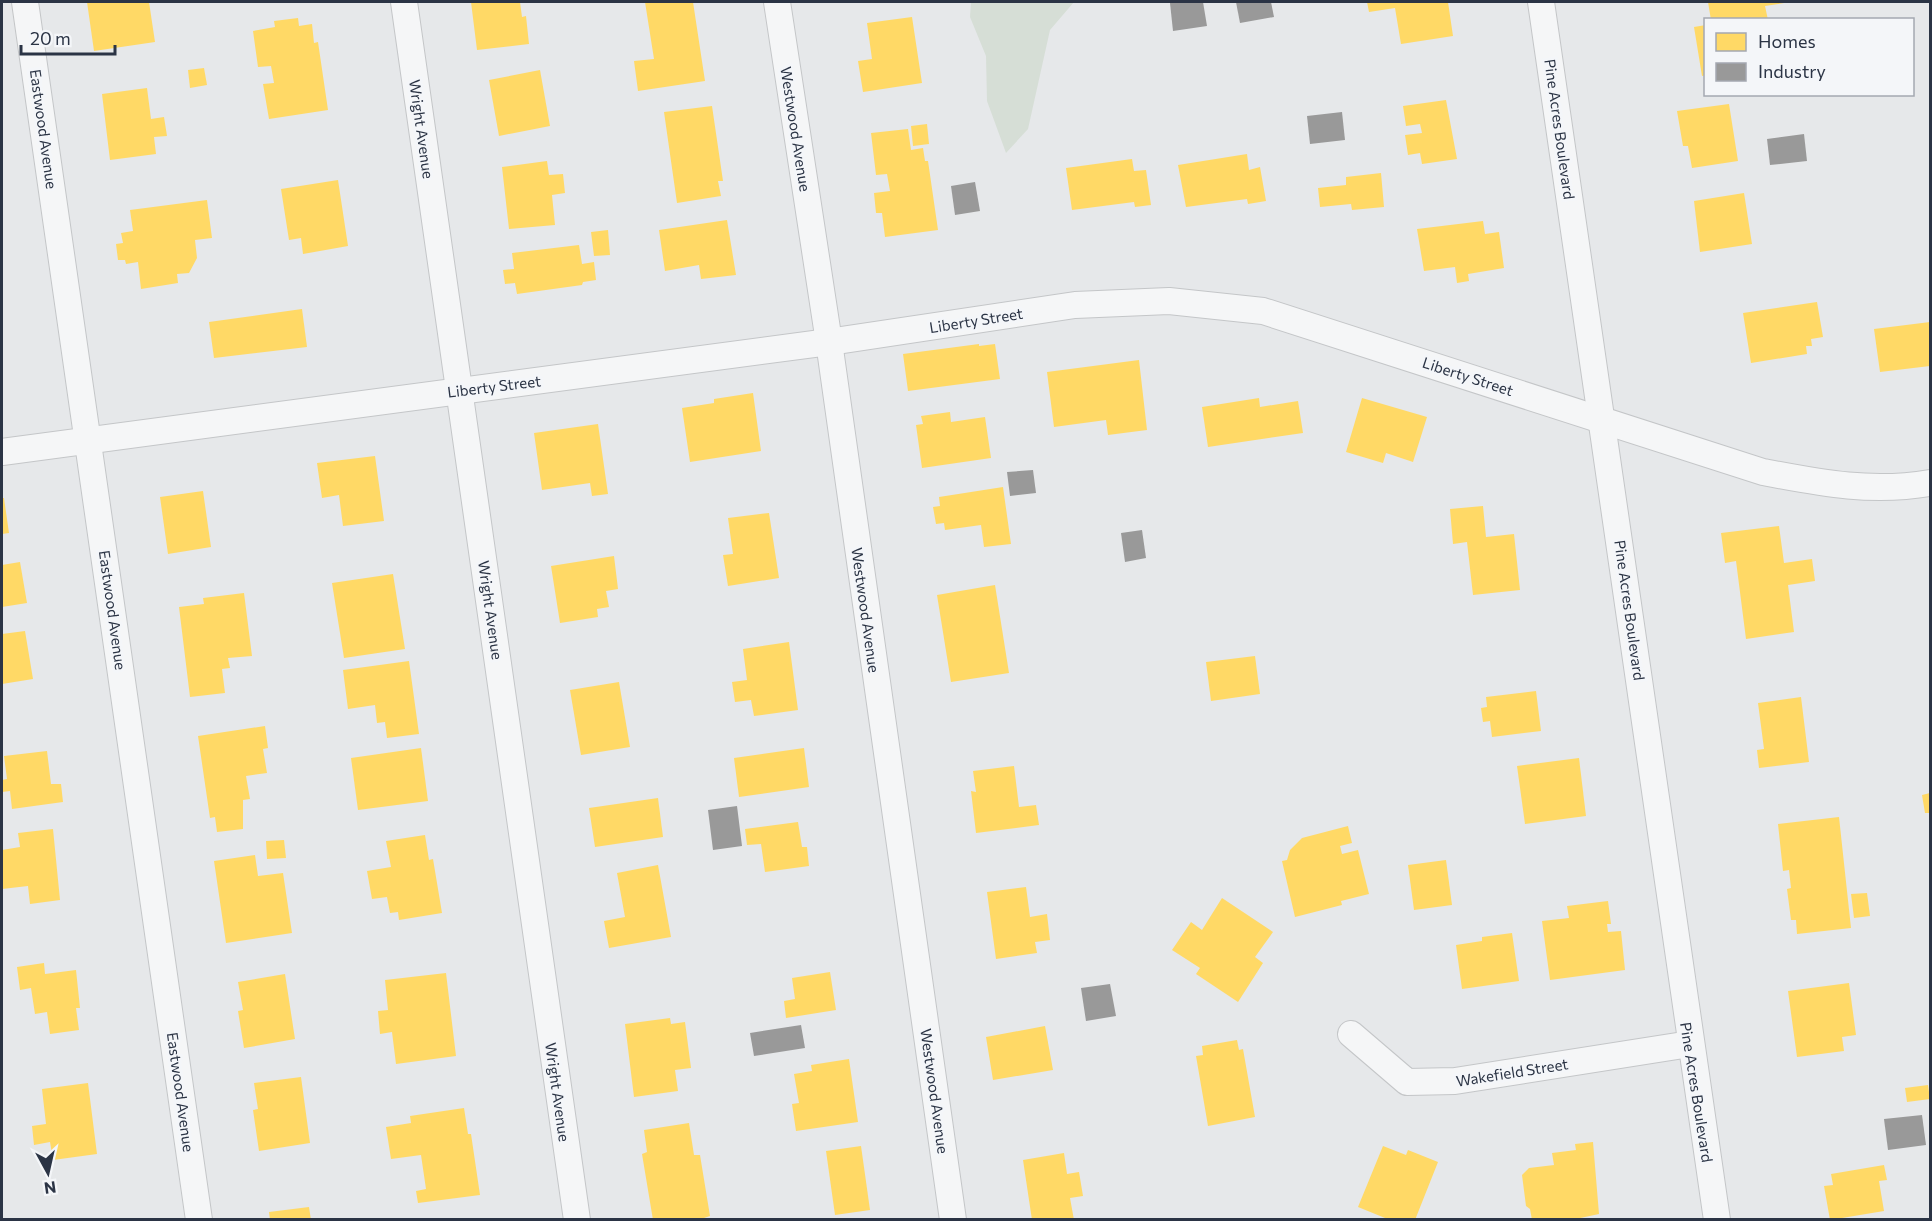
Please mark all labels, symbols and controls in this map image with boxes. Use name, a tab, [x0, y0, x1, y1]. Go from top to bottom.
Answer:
scale bar	[21, 18, 116, 56]
legend	[1704, 18, 1914, 96]
text: 20 m	[30, 27, 71, 49]
text: Homes	[1758, 30, 1816, 52]
street label: Pine Acres Boulevard	[1541, 58, 1579, 200]
text: Industry	[1758, 60, 1826, 82]
street label: Westwood Avenue	[777, 65, 815, 193]
street label: Eastwood Avenue	[27, 68, 61, 190]
street label: Wright Avenue	[406, 78, 438, 180]
street label: Liberty Street	[928, 304, 1024, 336]
street label: Liberty Street	[1420, 353, 1516, 399]
street label: Liberty Street	[446, 371, 542, 401]
street label: Pine Acres Boulevard	[1611, 539, 1649, 681]
street label: Westwood Avenue	[848, 546, 884, 674]
street label: Eastwood Avenue	[96, 549, 130, 671]
street label: Wright Avenue	[475, 559, 507, 661]
street label: Pine Acres Boulevard	[1677, 1021, 1717, 1163]
street label: Westwood Avenue	[917, 1027, 953, 1155]
street label: Eastwood Avenue	[164, 1031, 198, 1153]
street label: Wright Avenue	[542, 1041, 574, 1143]
street label: Wakefield Street	[1455, 1054, 1569, 1090]
north arrow	[18, 1143, 78, 1203]
text: N	[43, 1178, 57, 1199]

